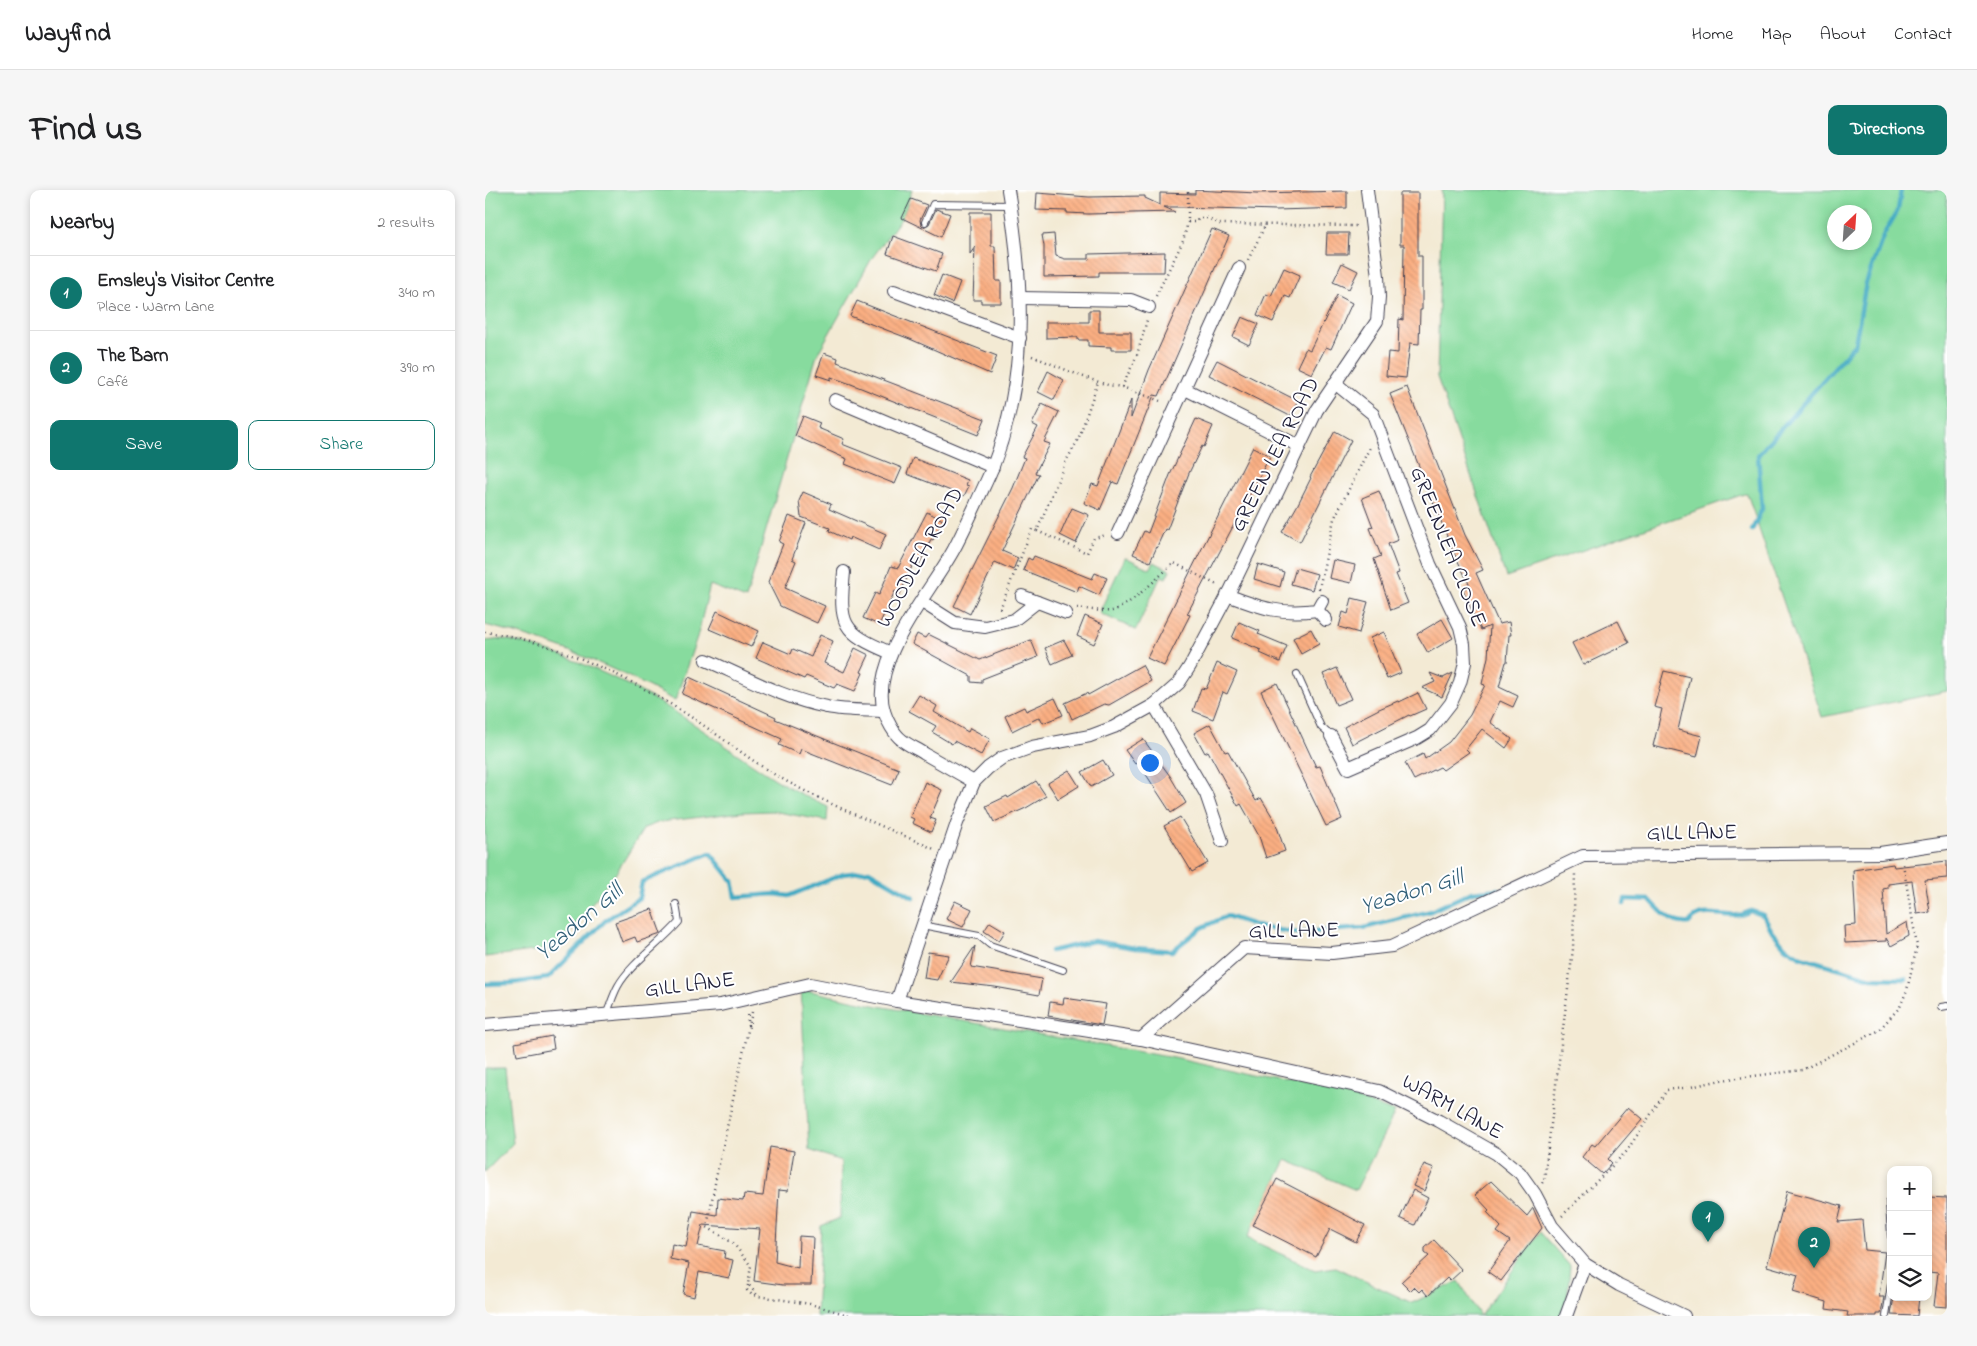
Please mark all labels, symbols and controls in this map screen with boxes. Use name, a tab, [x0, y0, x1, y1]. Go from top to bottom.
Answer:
text: Wayfind	[25, 17, 111, 52]
text: Home	[1692, 22, 1733, 48]
text: Map	[1761, 22, 1792, 48]
text: About	[1820, 22, 1866, 48]
text: Contact	[1894, 22, 1952, 48]
text: Find us	[30, 105, 142, 156]
button: Directions	[1828, 105, 1947, 155]
north arrow	[1827, 205, 1872, 250]
text: Nearby	[50, 208, 114, 238]
text: 2 results	[377, 211, 435, 235]
text: Emsley's Visitor Centre	[97, 268, 274, 295]
text: 1	[63, 281, 69, 305]
text: 340 m	[398, 281, 435, 305]
text: Place · Warm Lane	[97, 295, 214, 319]
text: The Barn	[97, 343, 168, 370]
text: 2	[62, 356, 70, 380]
text: 390 m	[400, 356, 435, 380]
text: Café	[97, 370, 128, 394]
street label: GREEN LEA ROAD	[1223, 372, 1329, 538]
button: Save	[50, 420, 238, 470]
button: Share	[248, 420, 435, 470]
street label: GREENLEA CLOSE	[1400, 462, 1494, 632]
street label: WOODLEA ROAD	[869, 482, 973, 634]
your location	[1137, 750, 1163, 776]
street label: GILL LANE	[1646, 817, 1738, 851]
water label: Yeadon Gill	[1356, 860, 1471, 925]
water label: Yeadon Gill	[528, 874, 634, 970]
street label: GILL LANE	[1248, 915, 1340, 949]
street label: GILL LANE	[643, 965, 737, 1007]
street label: WARM LANE	[1395, 1067, 1509, 1149]
map controls	[1887, 1166, 1932, 1301]
button: +	[1887, 1166, 1932, 1211]
pin: 1	[1692, 1201, 1724, 1242]
button: −	[1887, 1211, 1932, 1256]
pin: 2	[1798, 1227, 1830, 1268]
button: layers	[1887, 1256, 1932, 1301]

